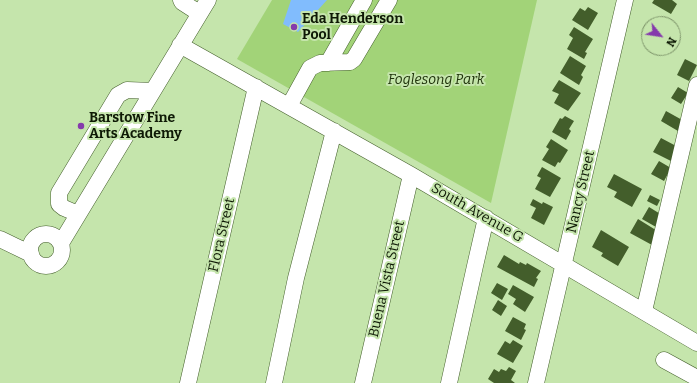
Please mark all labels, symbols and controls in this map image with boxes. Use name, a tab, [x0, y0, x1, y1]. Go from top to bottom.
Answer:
place label: Eda Henderson Pool	[302, 11, 403, 44]
north arrow	[641, 16, 681, 56]
marker: Eda Henderson Pool	[289, 22, 299, 32]
text: N	[663, 35, 679, 49]
park label: Foglesong Park	[388, 72, 484, 88]
place label: Barstow Fine Arts Academy	[89, 110, 182, 142]
marker: Barstow Fine Arts Academy	[76, 121, 86, 131]
street label: Nancy Street	[563, 149, 599, 235]
street label: South Avenue G	[428, 180, 526, 246]
street label: Flora Street	[205, 196, 239, 274]
street label: Buena Vista Street	[365, 219, 409, 339]

